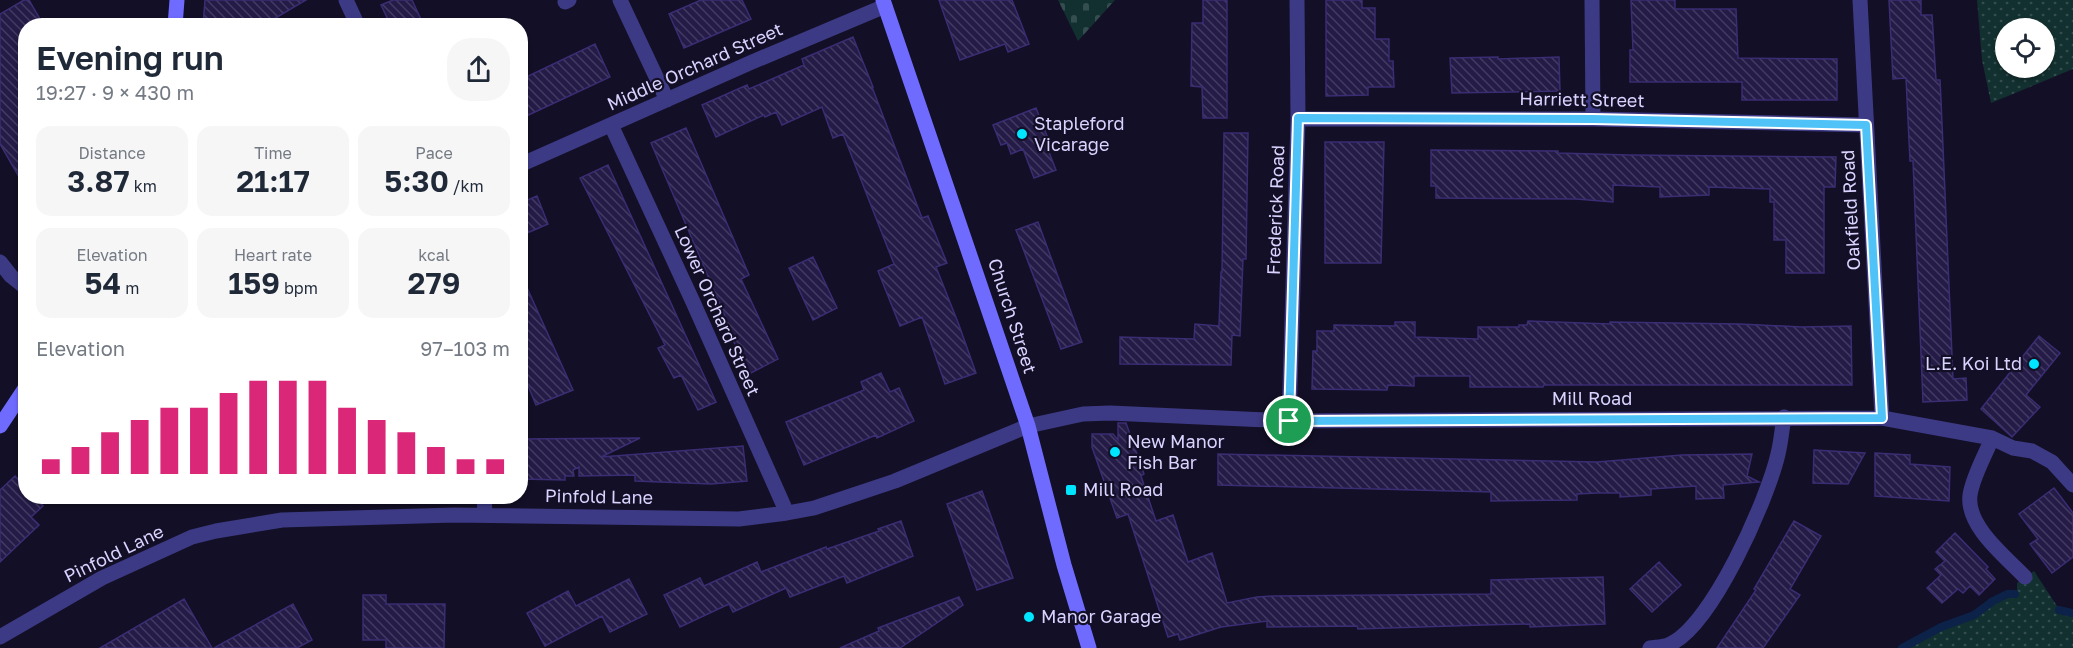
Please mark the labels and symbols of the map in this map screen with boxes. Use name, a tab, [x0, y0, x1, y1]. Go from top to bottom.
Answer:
street label: Middle Orchard Street	[603, 17, 786, 115]
street label: Harriett Street	[1519, 87, 1645, 111]
place label: Stapleford Vicarage	[1034, 112, 1125, 155]
marker: Stapleford Vicarage	[1015, 127, 1029, 141]
street label: Frederick Road	[1262, 145, 1288, 275]
street label: Oakfield Road	[1836, 149, 1864, 271]
street label: Lower Orchard Street	[670, 222, 765, 399]
street label: Church Street	[984, 255, 1042, 376]
place label: L.E. Koi Ltd	[1925, 352, 2022, 374]
marker: L.E. Koi Ltd	[2027, 357, 2041, 371]
street label: Mill Road	[1552, 387, 1632, 409]
pin	[1263, 395, 1314, 446]
place label: New Manor Fish Bar	[1127, 430, 1225, 473]
marker: New Manor Fish Bar	[1108, 445, 1122, 459]
place label: Mill Road	[1083, 478, 1163, 500]
marker: Mill Road	[1064, 483, 1078, 497]
street label: Pinfold Lane	[545, 484, 653, 508]
street label: Pinfold Lane	[60, 520, 167, 587]
place label: Manor Garage	[1041, 605, 1161, 627]
marker: Manor Garage	[1022, 610, 1036, 624]

